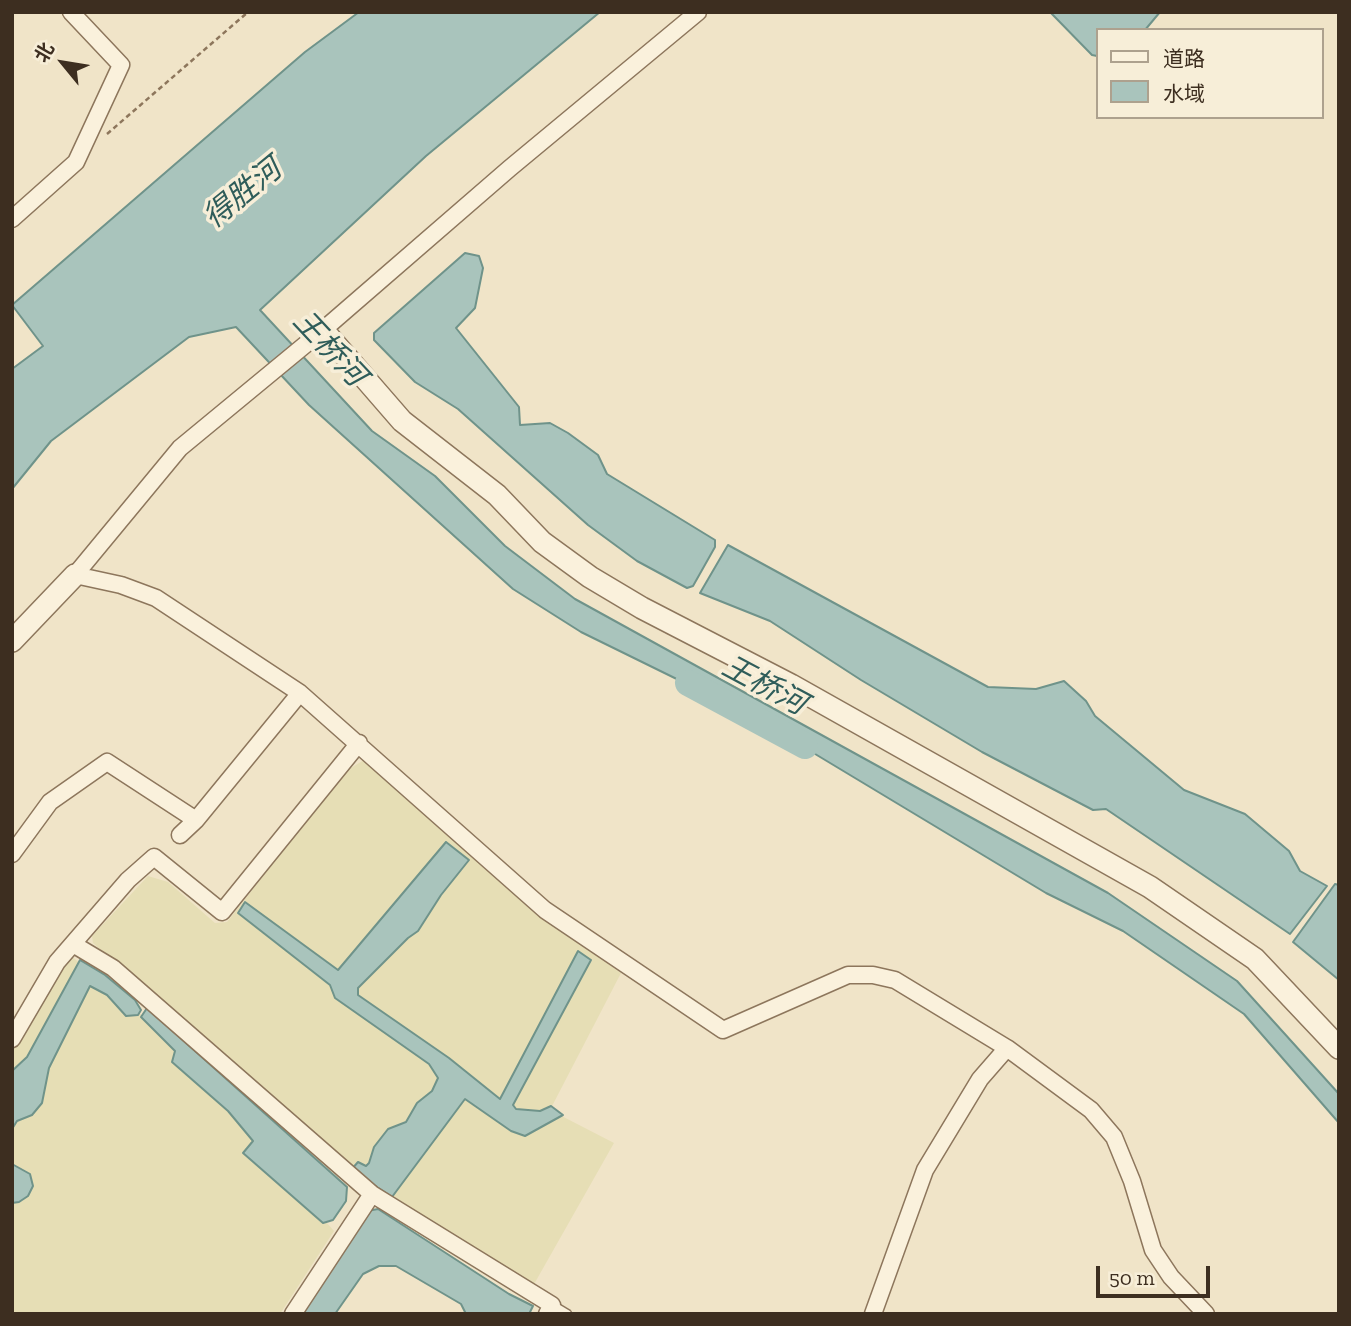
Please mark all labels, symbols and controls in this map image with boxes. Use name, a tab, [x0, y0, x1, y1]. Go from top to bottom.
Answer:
north arrow	[28, 28, 98, 98]
legend	[1096, 28, 1323, 119]
text: 北	[30, 38, 59, 66]
text: 道路	[1163, 46, 1205, 71]
text: 水域	[1163, 81, 1205, 106]
water label: 得胜河	[197, 152, 289, 236]
water label: 王桥河	[285, 304, 373, 394]
water label: 王桥河	[716, 649, 812, 723]
scale bar	[1099, 1252, 1213, 1296]
text: 50 m	[1109, 1265, 1155, 1290]

